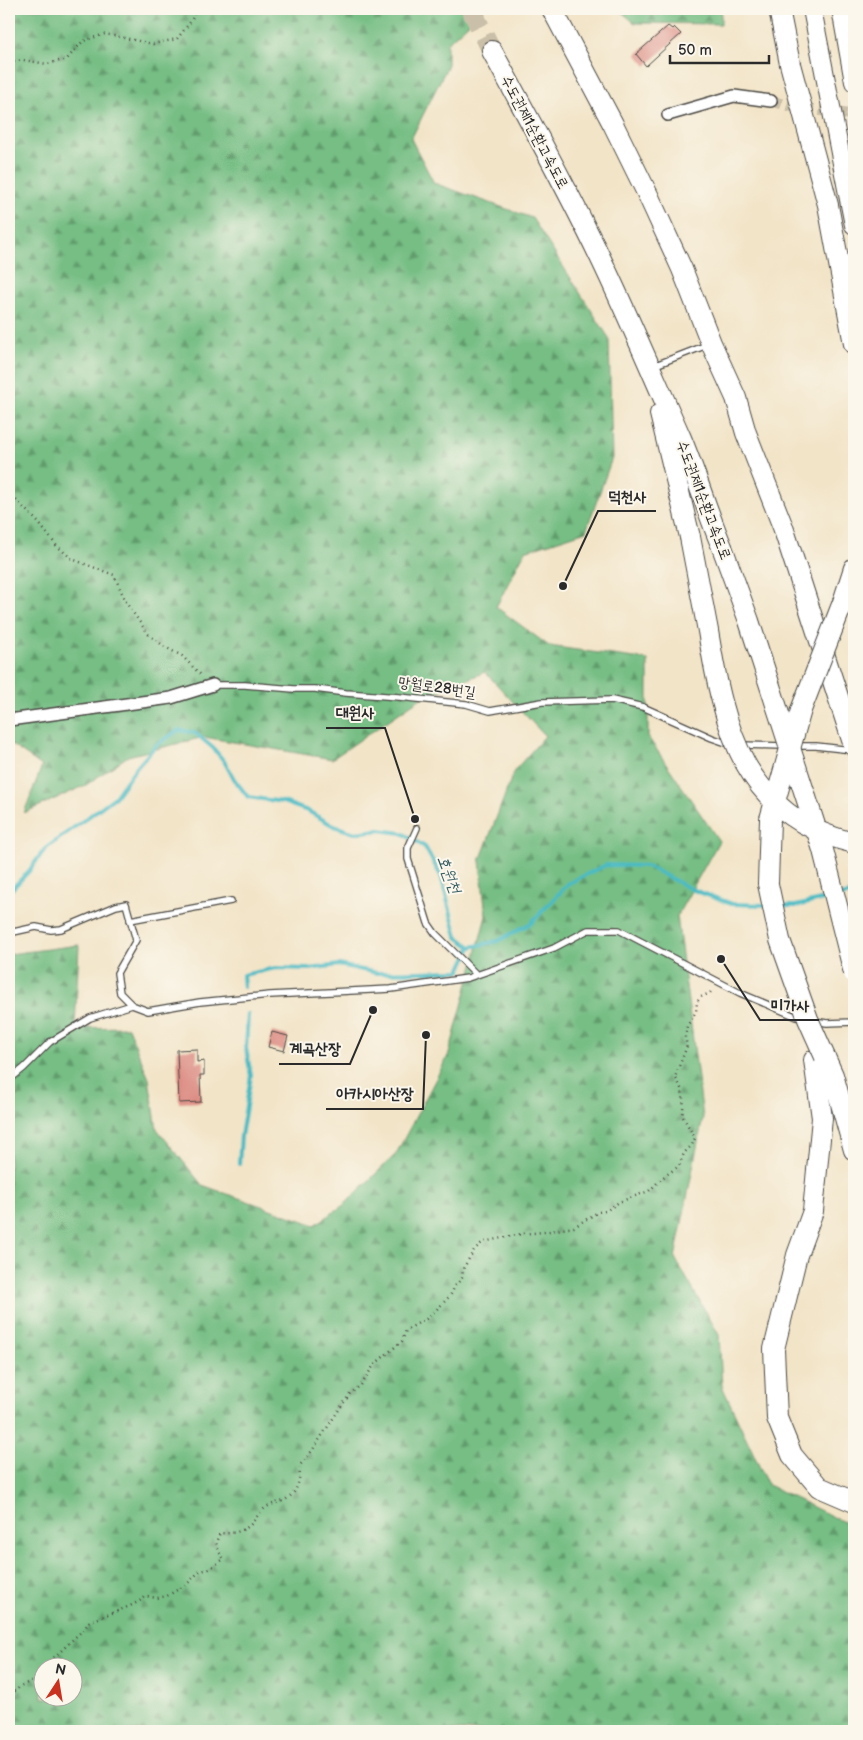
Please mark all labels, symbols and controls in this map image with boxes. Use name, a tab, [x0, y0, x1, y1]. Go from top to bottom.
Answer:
scale bar	[670, 32, 769, 64]
text: 50 m	[678, 41, 712, 60]
street label: 수도권제1순환고속도로	[496, 72, 573, 193]
street label: 수도권제1순환고속도로	[672, 438, 735, 563]
callout: 덕천사	[598, 480, 656, 511]
text: 덕천사	[608, 488, 646, 507]
street label: 망월로28번길	[397, 673, 477, 702]
callout: 대원사	[326, 697, 385, 728]
text: 대원사	[336, 704, 374, 723]
water label: 호원천	[433, 853, 465, 898]
callout: 미가사	[760, 989, 819, 1020]
text: 미가사	[771, 997, 809, 1016]
callout: 계곡산장	[279, 1033, 350, 1064]
text: 계곡산장	[289, 1040, 341, 1059]
callout: 아카시아산장	[326, 1078, 423, 1109]
text: 아카시아산장	[335, 1085, 414, 1104]
north arrow	[32, 1658, 82, 1708]
text: N	[54, 1660, 68, 1679]

